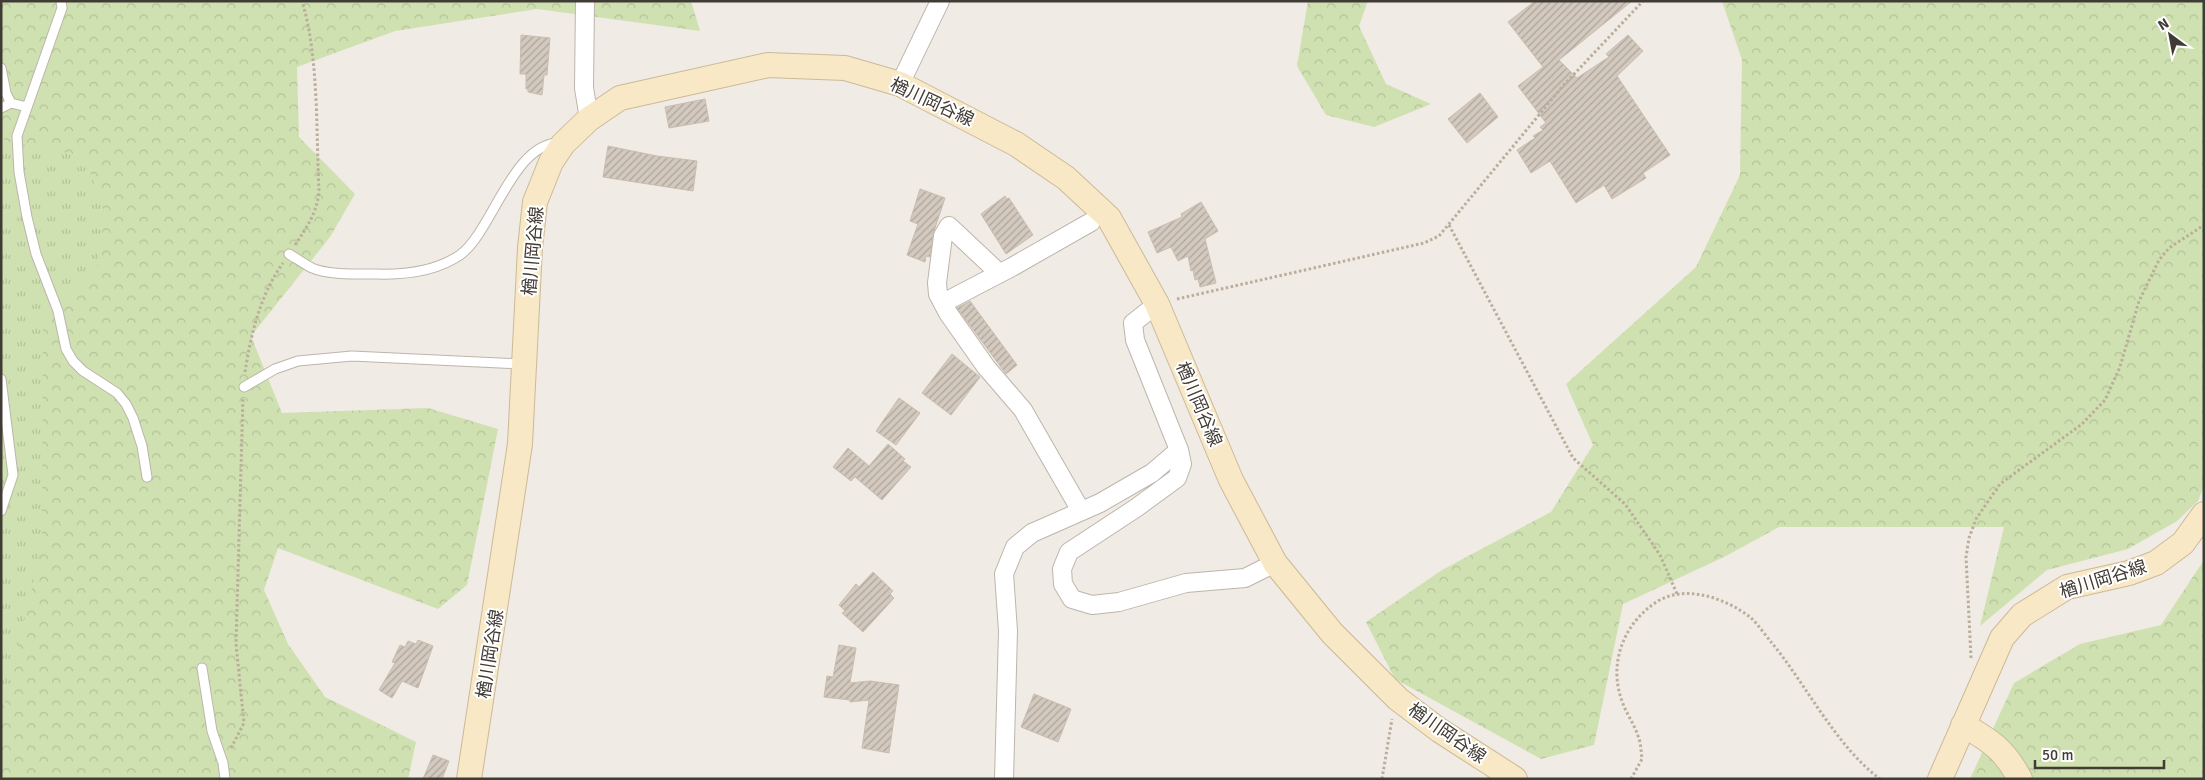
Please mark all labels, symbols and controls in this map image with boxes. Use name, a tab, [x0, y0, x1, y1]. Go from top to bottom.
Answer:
north arrow	[2145, 10, 2195, 60]
text: N	[2155, 15, 2172, 34]
street label: 楢川岡谷線	[887, 73, 977, 131]
street label: 楢川岡谷線	[518, 205, 548, 297]
street label: 楢川岡谷線	[1171, 358, 1227, 450]
street label: 楢川岡谷線	[2057, 555, 2149, 603]
street label: 楢川岡谷線	[472, 608, 508, 700]
street label: 楢川岡谷線	[1404, 698, 1490, 768]
scale bar	[2035, 738, 2164, 770]
text: 50 m	[2042, 746, 2073, 764]

